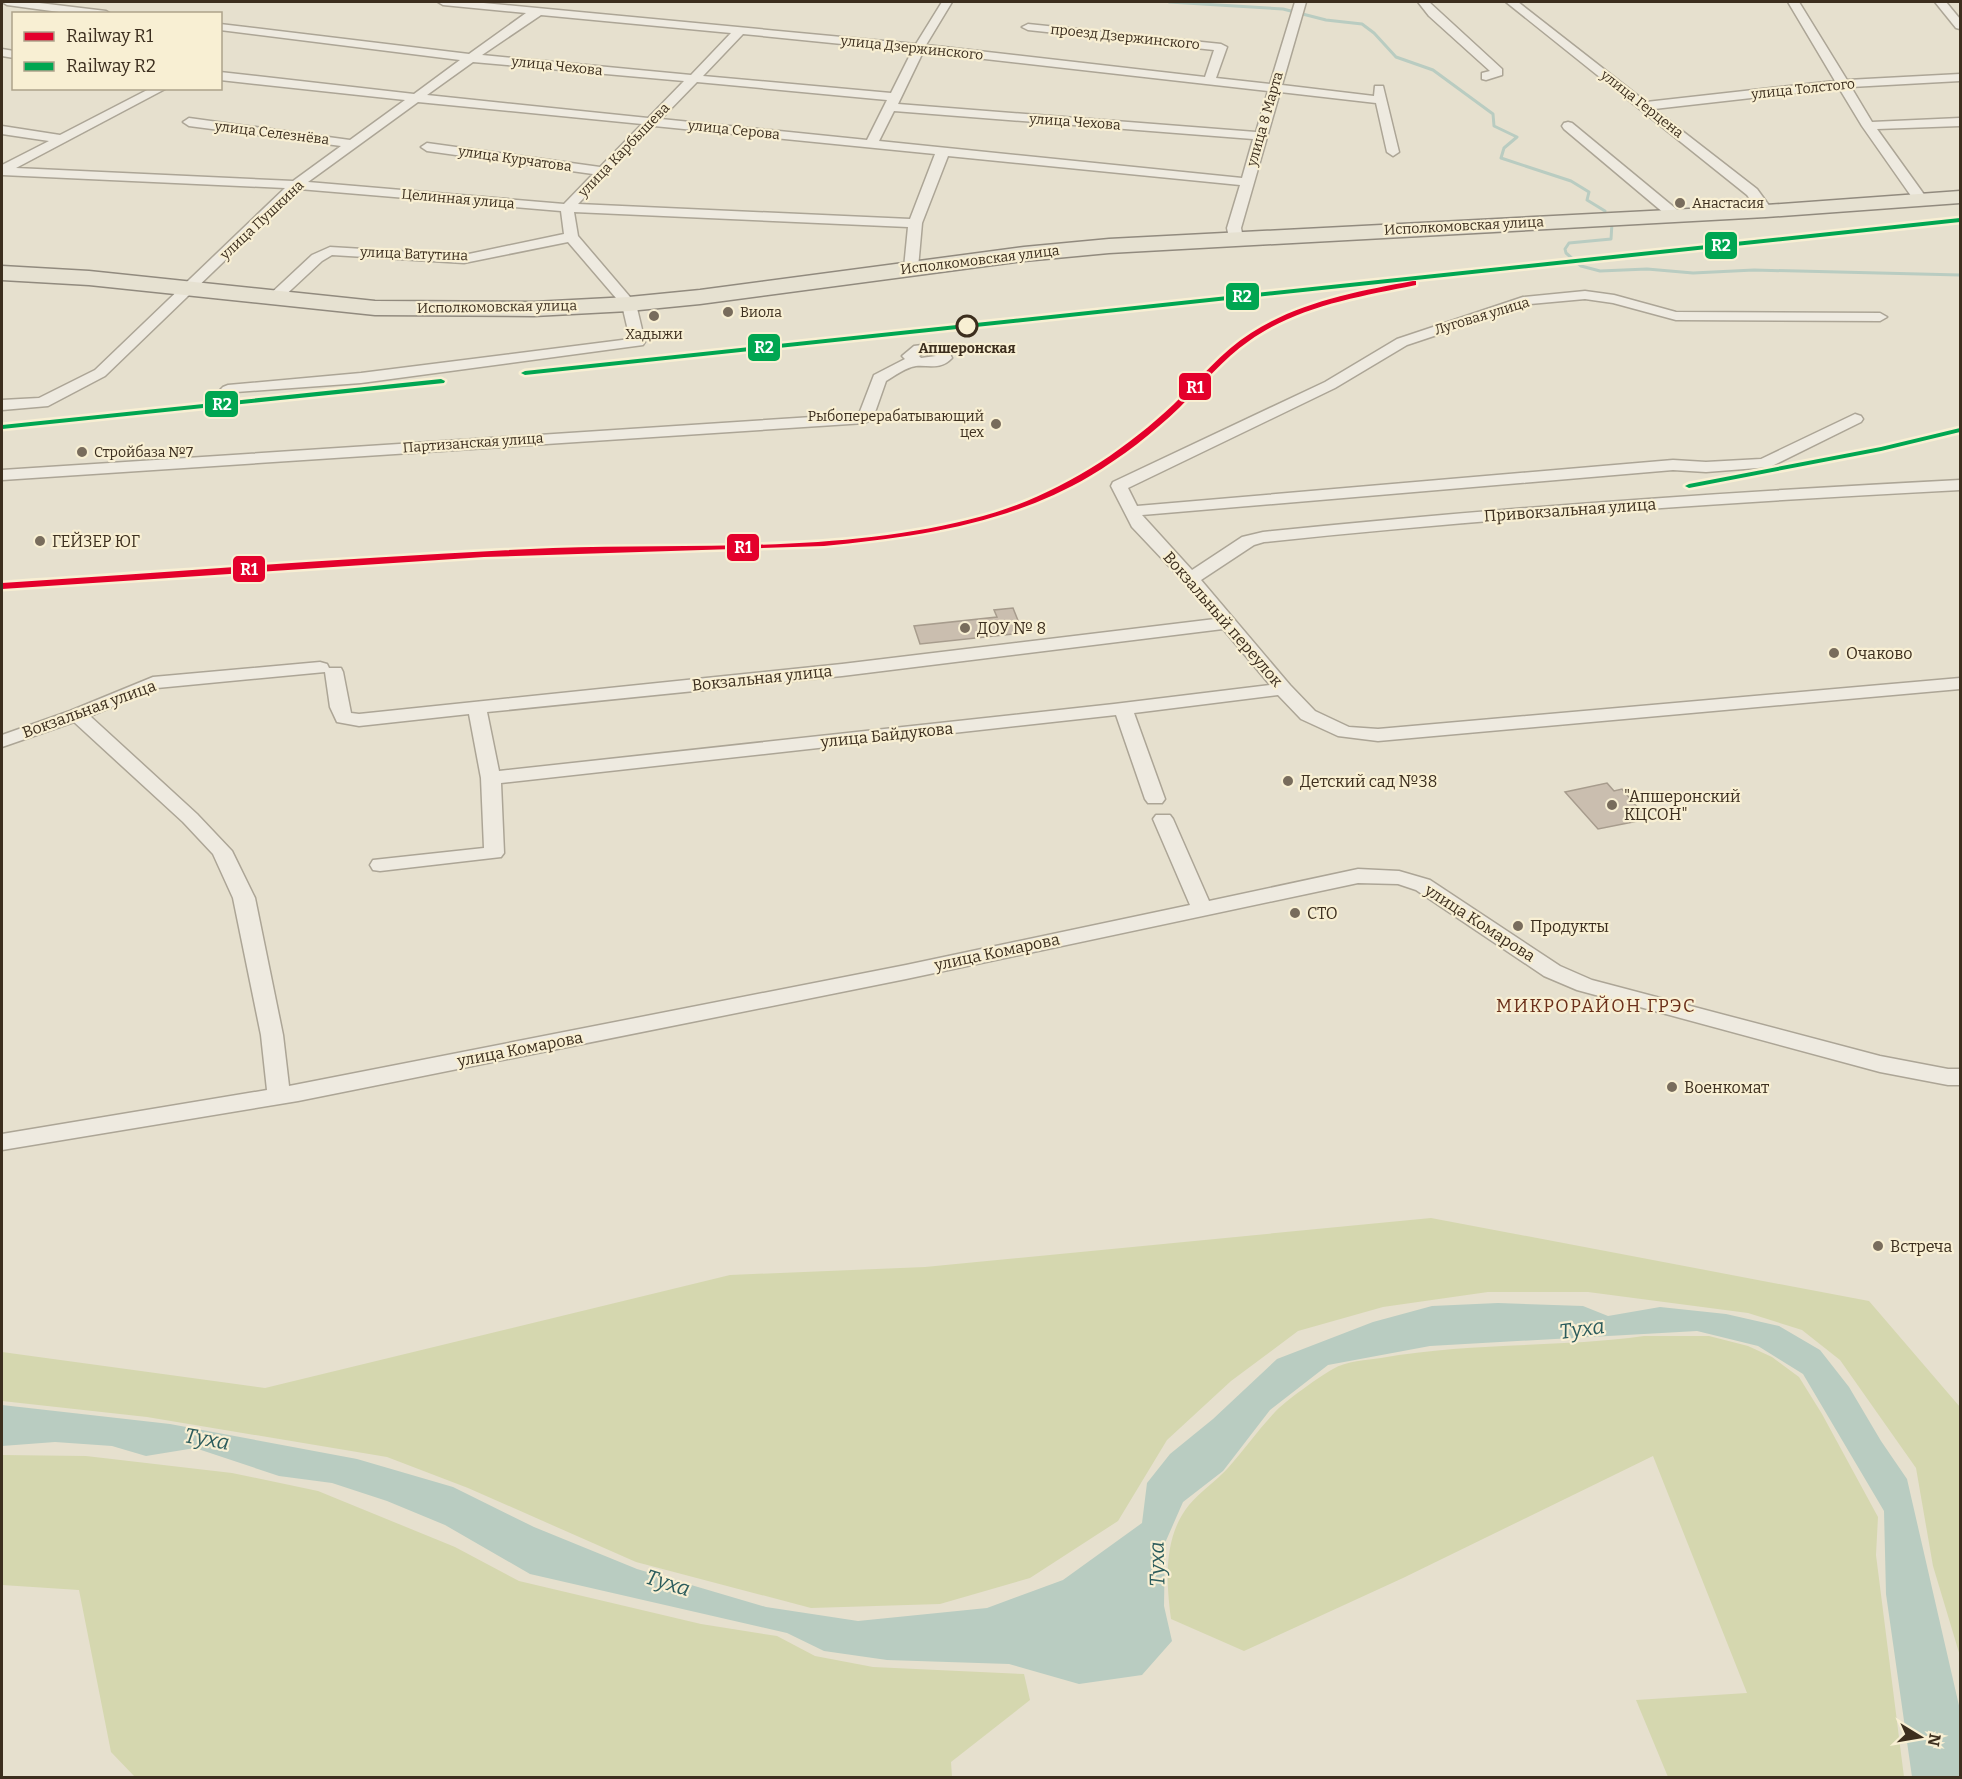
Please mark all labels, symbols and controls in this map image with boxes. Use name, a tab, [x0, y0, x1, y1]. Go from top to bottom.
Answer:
legend	[12, 12, 222, 90]
street label: проезд Дзержинского	[1049, 21, 1201, 53]
text: Railway R1	[66, 25, 154, 47]
street label: улица Дзержинского	[839, 32, 984, 64]
street label: улица Чехова	[510, 53, 604, 79]
text: Railway R2	[66, 55, 156, 77]
street label: улица Герцена	[1596, 66, 1687, 142]
street label: улица 8 Марта	[1243, 69, 1287, 169]
street label: улица Толстого	[1749, 75, 1856, 103]
street label: улица Карбышева	[574, 99, 674, 201]
street label: улица Чехова	[1028, 110, 1122, 134]
street label: улица Селезнёва	[213, 117, 330, 148]
street label: улица Серова	[686, 117, 781, 143]
street label: улица Курчатова	[456, 142, 573, 175]
street label: улица Пушкина	[216, 177, 308, 264]
street label: Целинная улица	[401, 186, 516, 212]
place label: Анастасия	[1692, 195, 1764, 212]
marker: Анастасия	[1673, 196, 1687, 210]
street label: Исполкомовская улица	[1384, 213, 1545, 239]
line badge: R2	[1704, 231, 1738, 260]
text: R2	[1711, 236, 1731, 255]
street label: Исполкомовская улица	[900, 242, 1061, 278]
street label: улица Ватутина	[359, 244, 469, 264]
line badge: R2	[1225, 282, 1260, 311]
text: R2	[1232, 287, 1252, 306]
street label: Луговая улица	[1432, 293, 1532, 339]
street label: Исполкомовская улица	[417, 297, 577, 317]
place label: Виола	[740, 304, 782, 321]
marker: Виола	[721, 305, 735, 319]
marker: Хадыжи	[647, 309, 661, 323]
marker: Апшеронская	[956, 315, 978, 337]
place label: Хадыжи	[625, 326, 683, 343]
line badge: R2	[747, 333, 781, 362]
text: R2	[754, 338, 774, 357]
place label: Апшеронская	[918, 340, 1016, 357]
line badge: R1	[1178, 372, 1212, 401]
text: R1	[1186, 378, 1204, 397]
line badge: R2	[204, 390, 239, 418]
text: R2	[212, 395, 232, 414]
place label: Рыбоперерабатывающий цех	[808, 408, 984, 441]
marker: Рыбоперерабатывающий цех	[989, 417, 1003, 431]
street label: Партизанская улица	[402, 430, 544, 456]
place label: Стройбаза №7	[94, 444, 193, 461]
marker: Стройбаза №7	[75, 445, 89, 459]
street label: Привокзальная улица	[1483, 494, 1657, 525]
place label: ГЕЙЗЕР ЮГ	[52, 531, 140, 551]
line badge: R1	[726, 533, 760, 562]
marker: ГЕЙЗЕР ЮГ	[33, 534, 47, 548]
text: R1	[734, 538, 752, 557]
street label: Вокзальный переулок	[1159, 548, 1287, 691]
line badge: R1	[232, 555, 266, 583]
text: R1	[240, 560, 258, 579]
place label: ДОУ № 8	[977, 619, 1046, 638]
marker: ДОУ № 8	[958, 621, 972, 635]
place label: Очаково	[1846, 644, 1912, 663]
marker: Очаково	[1827, 646, 1841, 660]
street label: Вокзальная улица	[691, 661, 833, 695]
street label: Вокзальная улица	[20, 676, 159, 742]
street label: улица Байдукова	[819, 719, 954, 752]
place label: Детский сад №38	[1300, 772, 1437, 791]
marker: Детский сад №38	[1281, 774, 1295, 788]
place label: "Апшеронский КЦСОН"	[1624, 787, 1741, 824]
marker: "Апшеронский КЦСОН"	[1605, 798, 1619, 812]
street label: улица Комарова	[1420, 880, 1539, 966]
place label: СТО	[1307, 904, 1338, 923]
marker: СТО	[1288, 906, 1302, 920]
place label: Продукты	[1530, 917, 1609, 936]
marker: Продукты	[1511, 919, 1525, 933]
street label: улица Комарова	[932, 929, 1062, 975]
district label: МИКРОРАЙОН ГРЭС	[1496, 995, 1696, 1017]
street label: улица Комарова	[455, 1027, 585, 1071]
place label: Военкомат	[1684, 1078, 1769, 1097]
marker: Военкомат	[1665, 1080, 1679, 1094]
place label: Встреча	[1890, 1237, 1952, 1256]
marker: Встреча	[1871, 1239, 1885, 1253]
water label: Туха	[1558, 1313, 1606, 1345]
water label: Туха	[182, 1422, 232, 1456]
water label: Туха	[1144, 1541, 1170, 1587]
water label: Туха	[643, 1564, 693, 1602]
north arrow	[1890, 1707, 1950, 1767]
text: N	[1924, 1732, 1945, 1748]

